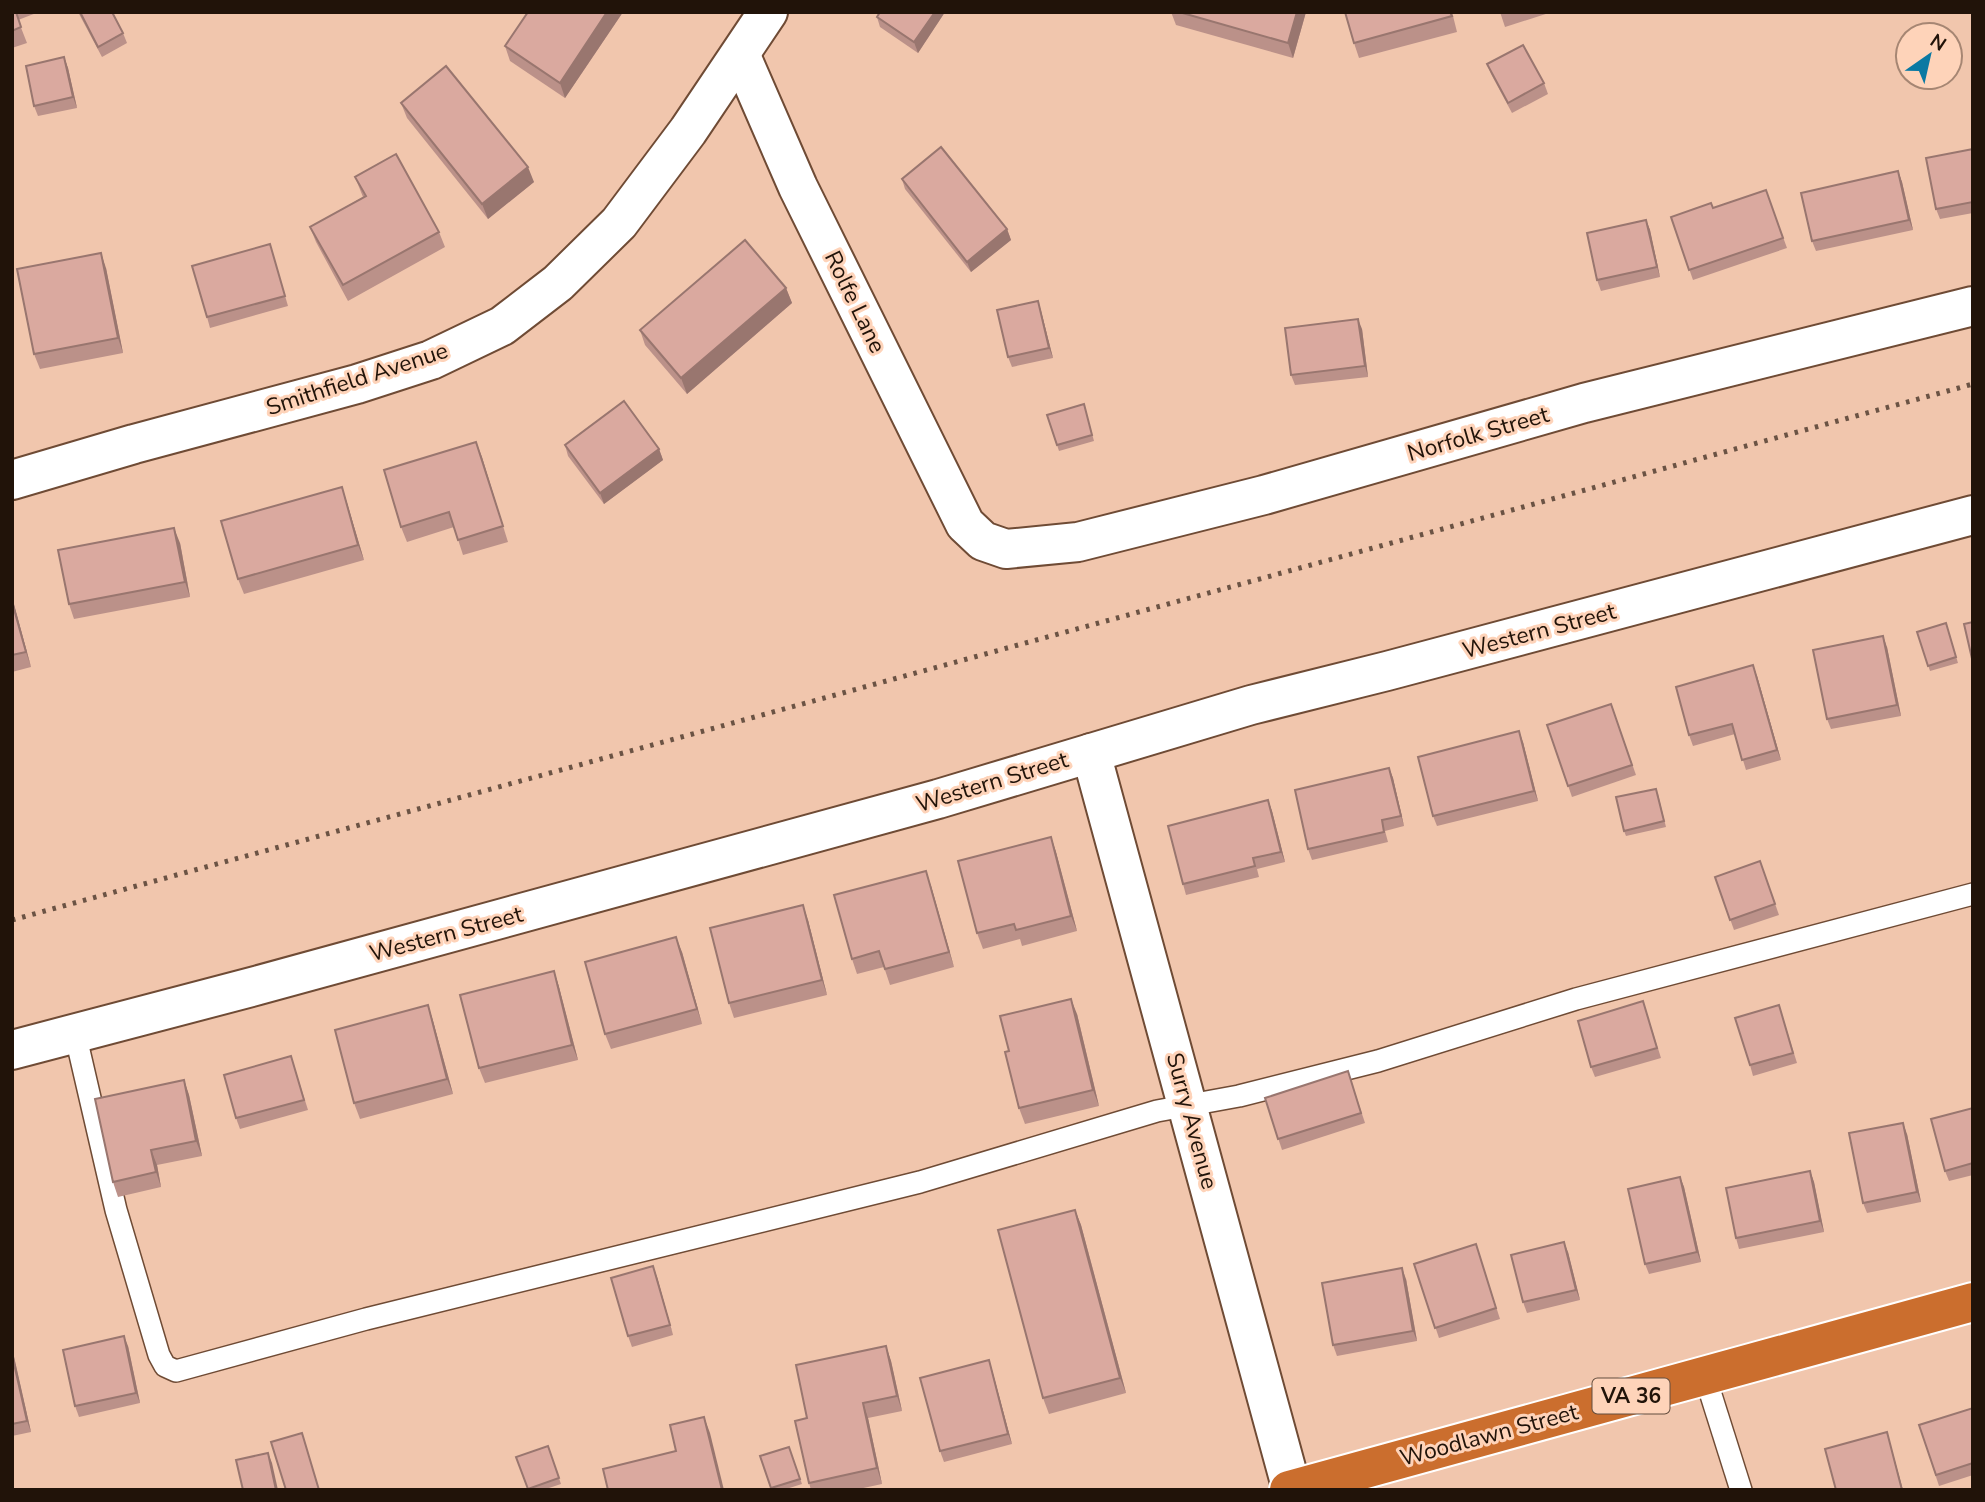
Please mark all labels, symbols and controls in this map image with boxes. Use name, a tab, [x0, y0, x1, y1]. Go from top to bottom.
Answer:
north arrow	[1894, 21, 1964, 91]
text: N	[1925, 28, 1951, 57]
street label: Rolfe Lane	[817, 246, 893, 358]
street label: Smithfield Avenue	[262, 335, 452, 423]
street label: Norfolk Street	[1404, 399, 1553, 469]
street label: Western Street	[1459, 595, 1620, 666]
street label: Western Street	[912, 744, 1073, 820]
street label: Western Street	[366, 898, 527, 969]
street label: Surry Avenue	[1159, 1049, 1225, 1193]
road number: VA 36	[1592, 1378, 1670, 1414]
street label: Woodlawn Street	[1397, 1396, 1582, 1474]

